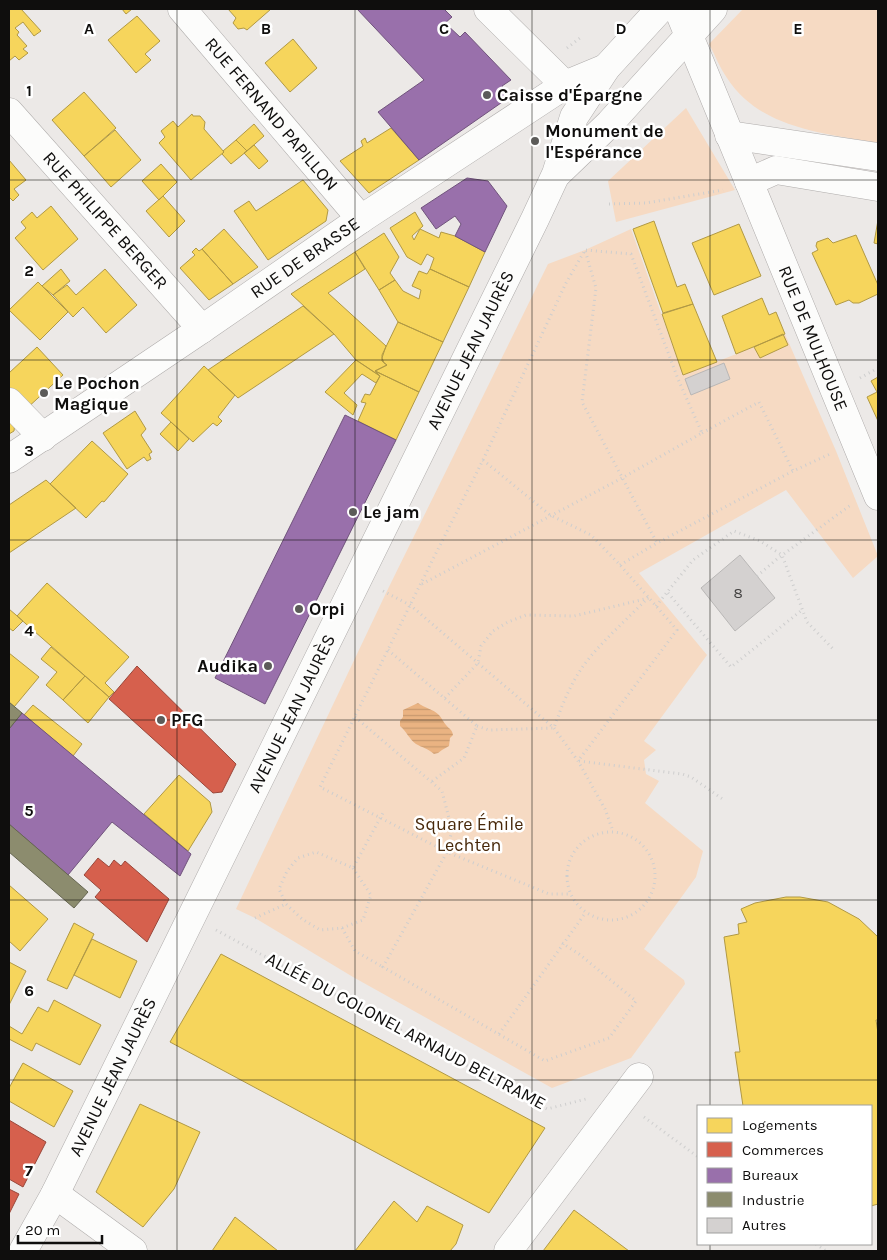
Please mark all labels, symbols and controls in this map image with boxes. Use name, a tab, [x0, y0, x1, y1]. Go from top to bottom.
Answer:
text: A	[84, 19, 94, 38]
text: B	[261, 19, 271, 38]
text: C	[439, 19, 449, 38]
text: D	[616, 19, 627, 38]
text: E	[793, 19, 803, 38]
street label: RUE FERNAND PAPILLON	[200, 33, 343, 195]
text: 1	[26, 81, 32, 100]
place label: Caisse d'Épargne	[497, 83, 642, 106]
marker: Caisse d'Épargne	[481, 89, 493, 101]
place label: Monument de l'Espérance	[545, 120, 664, 163]
marker: Monument de l'Espérance	[529, 135, 541, 147]
street label: RUE PHILIPPE BERGER	[38, 147, 172, 294]
street label: RUE DE BRASSE	[246, 212, 364, 303]
text: 2	[24, 261, 34, 280]
street label: RUE DE MULHOUSE	[774, 262, 853, 414]
street label: AVENUE JEAN JAURÈS	[422, 267, 519, 433]
place label: Le Pochon Magique	[54, 372, 140, 415]
marker: Le Pochon Magique	[38, 387, 50, 399]
text: 3	[24, 441, 34, 460]
place label: Le jam	[363, 501, 420, 523]
marker: Le jam	[347, 506, 359, 518]
house number: 8	[733, 584, 743, 602]
place label: Orpi	[309, 598, 345, 620]
marker: Orpi	[293, 603, 305, 615]
text: 4	[24, 621, 34, 640]
street label: AVENUE JEAN JAURÈS	[243, 630, 340, 797]
place label: Audika	[197, 655, 258, 677]
marker: Audika	[262, 660, 274, 672]
place label: PFG	[171, 709, 203, 731]
marker: PFG	[155, 714, 167, 726]
text: 5	[24, 801, 34, 820]
park label: Square Émile Lechten	[415, 812, 523, 856]
street label: ALLÉE DU COLONEL ARNAUD BELTRAME	[262, 947, 550, 1114]
text: 6	[24, 981, 34, 1000]
street label: AVENUE JEAN JAURÈS	[64, 994, 161, 1160]
legend	[697, 1105, 872, 1245]
text: Logements	[742, 1116, 818, 1134]
text: Commerces	[742, 1141, 824, 1159]
text: 7	[25, 1161, 33, 1180]
text: Bureaux	[742, 1166, 799, 1184]
text: Industrie	[742, 1191, 804, 1209]
scale bar	[18, 1212, 101, 1244]
text: Autres	[742, 1216, 786, 1234]
text: 20 m	[25, 1221, 60, 1239]

